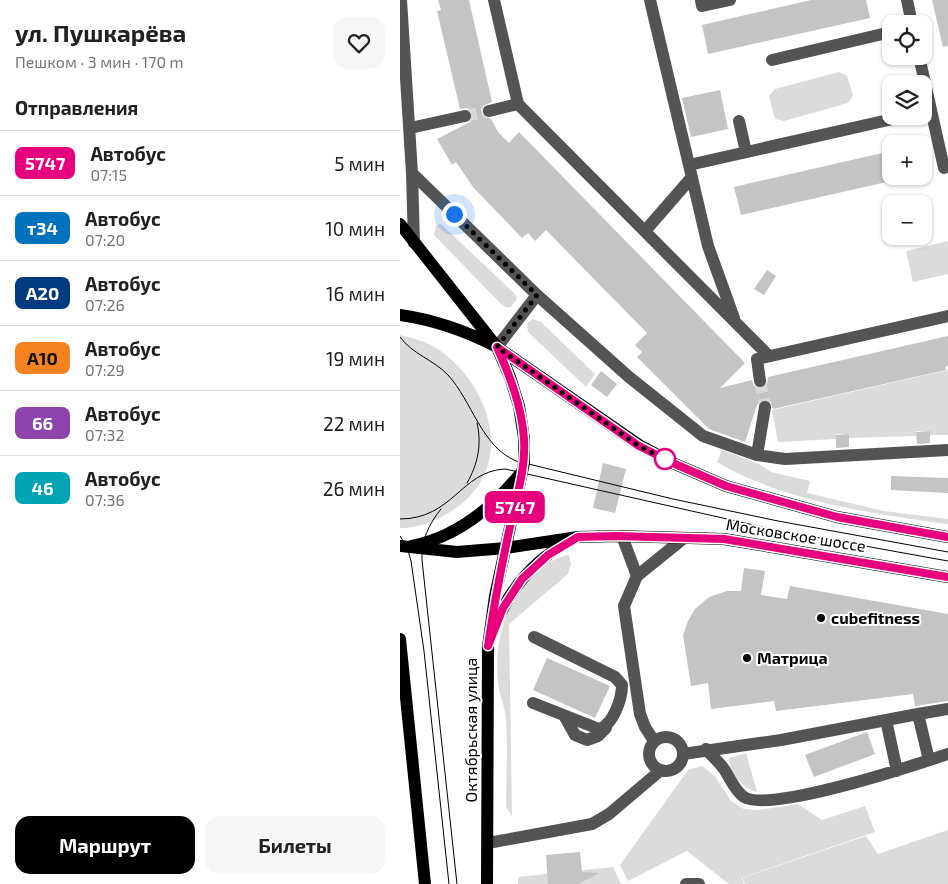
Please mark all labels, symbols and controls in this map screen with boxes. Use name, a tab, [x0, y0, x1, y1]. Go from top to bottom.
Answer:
map controls	[882, 15, 932, 245]
button: locate	[882, 15, 932, 65]
button: heart	[333, 17, 385, 69]
text: ул. Пушкарёва	[15, 18, 186, 47]
text: Пешком · 3 мин · 170 m	[15, 52, 184, 71]
button: layers	[882, 75, 932, 125]
text: Отправления	[15, 96, 138, 119]
button: +	[882, 135, 932, 185]
text: Автобус	[90, 142, 166, 165]
text: 5747	[25, 152, 65, 174]
text: 5 мин	[334, 152, 385, 175]
text: 07:15	[90, 165, 127, 184]
button: −	[882, 195, 932, 245]
your location	[442, 202, 467, 227]
text: Автобус	[85, 207, 161, 230]
text: т34	[27, 217, 58, 239]
text: 10 мин	[325, 217, 385, 240]
text: 07:20	[85, 230, 125, 249]
text: Автобус	[85, 272, 161, 295]
text: А20	[26, 282, 59, 304]
text: 16 мин	[326, 282, 385, 305]
text: 07:26	[85, 295, 125, 314]
text: Автобус	[85, 337, 161, 360]
text: А10	[27, 347, 58, 369]
text: 19 мин	[326, 347, 385, 370]
text: 07:29	[85, 360, 125, 379]
text: Автобус	[85, 402, 161, 425]
text: 66	[32, 412, 53, 434]
text: 22 мин	[323, 412, 385, 435]
text: 07:32	[85, 425, 125, 444]
unlabelled marker	[654, 448, 676, 470]
text: Автобус	[85, 467, 161, 490]
text: 46	[31, 477, 54, 499]
text: 26 мин	[323, 477, 385, 500]
text: 07:36	[85, 490, 125, 509]
line badge: 5747	[480, 491, 550, 523]
text: 5747	[495, 496, 535, 518]
street label: Московское шоссе	[725, 514, 867, 555]
place label: cubefitness	[831, 608, 920, 627]
marker: cubefitness	[815, 612, 827, 624]
place label: Матрица	[757, 648, 828, 667]
marker: Матрица	[741, 652, 753, 664]
street label: Октябрьская улица	[461, 658, 481, 802]
button: Маршрут	[15, 816, 195, 874]
button: Билеты	[205, 816, 385, 874]

